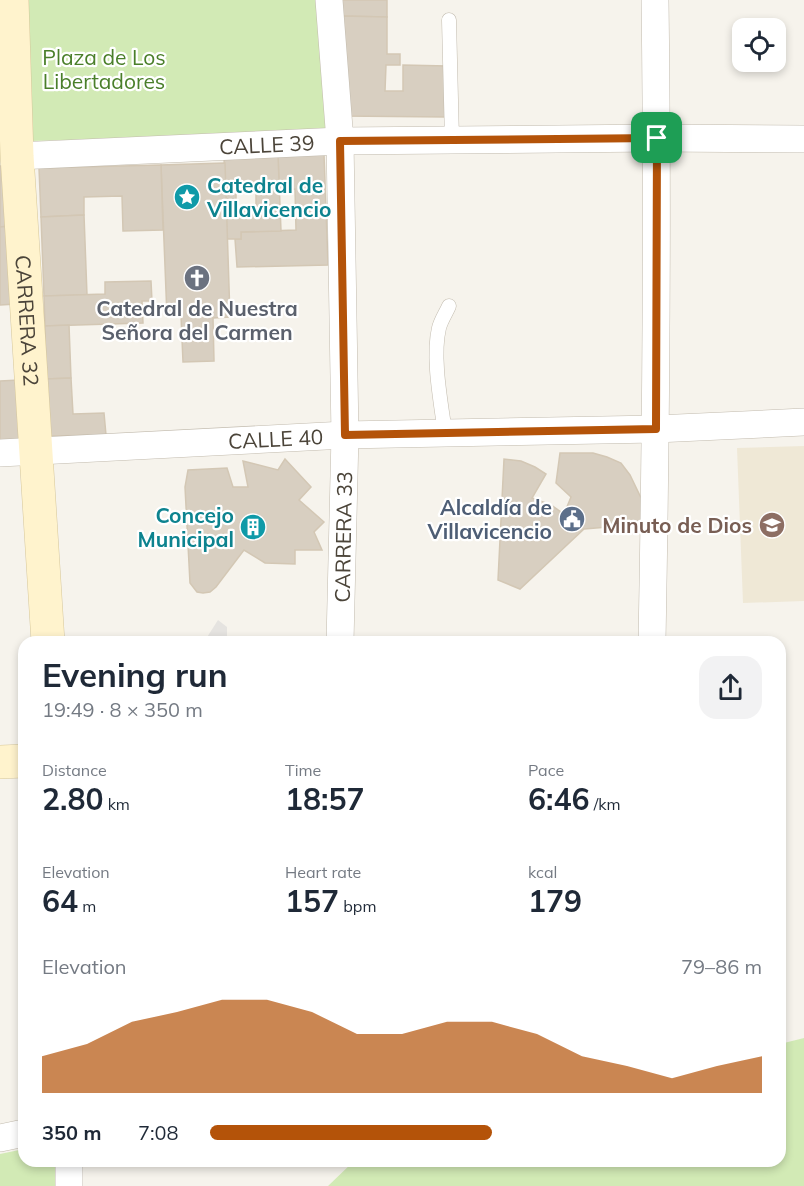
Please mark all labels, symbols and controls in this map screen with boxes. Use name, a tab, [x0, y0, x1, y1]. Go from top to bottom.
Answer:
map controls	[732, 18, 786, 72]
button: locate	[732, 18, 786, 72]
park label: Plaza de Los Libertadores	[42, 44, 166, 94]
pin	[631, 112, 682, 163]
icon: arrive	[640, 121, 673, 154]
street label: CALLE 39	[218, 129, 315, 160]
place label: Catedral de Villavicencio	[206, 172, 331, 222]
place icon: Catedral de Villavicencio	[172, 182, 202, 212]
street label: CARRERA 32	[10, 254, 45, 387]
church icon: Catedral de Nuestra Señora del Carmen	[182, 263, 212, 293]
place label: Catedral de Nuestra Señora del Carmen	[96, 295, 298, 345]
street label: CALLE 40	[227, 423, 324, 454]
street label: CARRERA 33	[329, 471, 357, 603]
place label: Alcaldía de Villavicencio	[427, 494, 552, 544]
place label: Concejo Municipal	[137, 502, 234, 552]
public building icon: Alcaldía de Villavicencio	[557, 504, 587, 534]
school or university icon: Minuto de Dios	[757, 510, 787, 540]
building icon: Concejo Municipal	[238, 512, 268, 542]
place label: Minuto de Dios	[602, 512, 752, 538]
text: Evening run	[42, 654, 228, 695]
button: share	[699, 656, 762, 719]
text: 19:49 · 8 × 350 m	[42, 697, 203, 722]
text: Distance	[42, 760, 107, 780]
text: Time	[285, 760, 321, 780]
text: Pace	[528, 760, 564, 780]
text: 2.80	[42, 780, 103, 818]
text: 18:57	[285, 780, 364, 818]
text: 6:46	[528, 780, 589, 818]
text: km	[103, 794, 130, 814]
text: /km	[589, 794, 620, 814]
text: Elevation	[42, 862, 110, 882]
text: Heart rate	[285, 862, 361, 882]
text: kcal	[528, 862, 557, 882]
text: 64	[42, 882, 78, 920]
text: 157	[285, 882, 339, 920]
text: 179	[528, 882, 582, 920]
text: m	[78, 896, 96, 916]
text: bpm	[339, 896, 376, 916]
text: Elevation	[42, 954, 127, 979]
text: 79–86 m	[681, 954, 762, 979]
text: 350 m	[42, 1120, 101, 1145]
text: 7:08	[138, 1120, 179, 1145]

